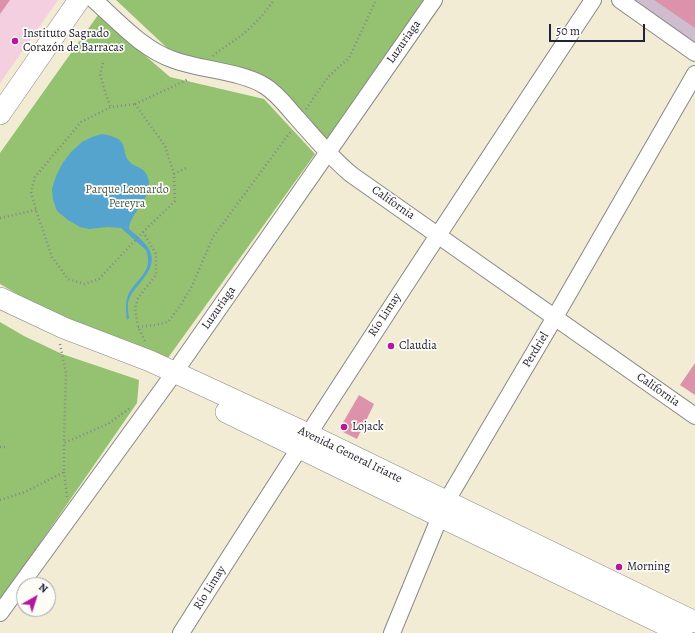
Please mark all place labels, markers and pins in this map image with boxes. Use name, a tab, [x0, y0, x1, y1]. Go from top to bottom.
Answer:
place label: Instituto Sagrado Corazón de Barracas	[23, 27, 124, 55]
marker: Instituto Sagrado Corazón de Barracas	[10, 36, 20, 46]
place label: Claudia	[399, 339, 437, 353]
marker: Claudia	[386, 341, 396, 351]
place label: Lojack	[352, 420, 384, 434]
marker: Lojack	[339, 422, 349, 432]
place label: Morning	[627, 560, 670, 574]
marker: Morning	[614, 562, 624, 572]

